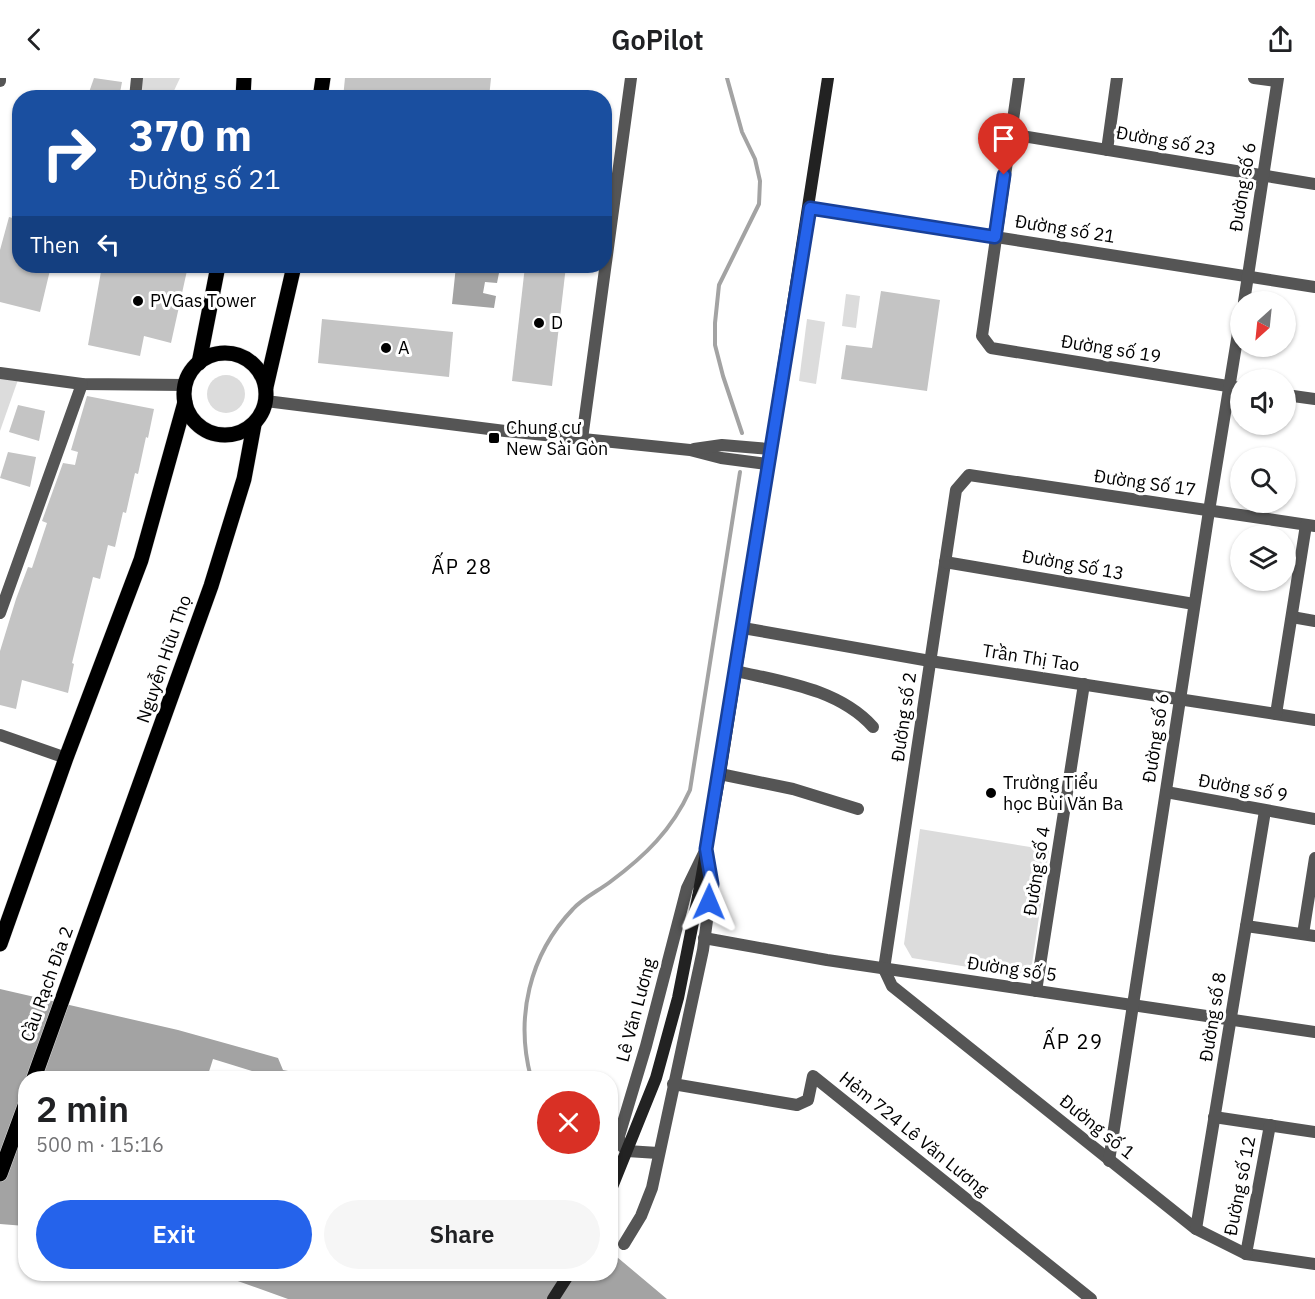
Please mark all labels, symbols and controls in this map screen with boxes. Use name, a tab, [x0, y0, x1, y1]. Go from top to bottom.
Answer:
text: GoPilot	[611, 22, 704, 57]
icon: back	[18, 23, 51, 56]
icon: share	[1264, 23, 1297, 56]
text: 370 m	[129, 108, 252, 163]
pin	[978, 113, 1029, 175]
icon: right	[30, 114, 108, 192]
street label: Đường số 23	[1114, 120, 1218, 161]
icon: arrive	[987, 122, 1020, 155]
street label: Đường số 6	[1224, 141, 1261, 233]
text: Đường số 21	[129, 161, 281, 196]
street label: Đường số 21	[1013, 209, 1117, 248]
icon: left	[92, 228, 125, 261]
text: Then	[30, 230, 80, 259]
place label: PVGas Tower	[150, 289, 257, 312]
north arrow	[1230, 291, 1296, 357]
map controls	[1230, 291, 1296, 591]
marker: PVGas Tower	[131, 294, 145, 308]
place label: D	[551, 311, 563, 334]
marker: D	[532, 316, 546, 330]
street label: Đường số 19	[1059, 329, 1163, 368]
place label: A	[398, 336, 410, 359]
marker: A	[379, 341, 393, 355]
button: sound	[1230, 369, 1296, 435]
place label: Chung cư New Sài Gòn	[506, 416, 608, 460]
marker: Chung cư New Sài Gòn	[487, 431, 501, 445]
button: search	[1230, 447, 1296, 513]
street label: Đường Số 17	[1093, 464, 1198, 501]
button: layers	[1230, 525, 1296, 591]
street label: Đường Số 13	[1020, 544, 1126, 585]
district label: ẤP 28	[431, 551, 493, 580]
street label: Nguyễn Hữu Thọ	[131, 592, 196, 726]
street label: Trần Thị Tao	[981, 638, 1081, 677]
street label: Đường số 2	[886, 671, 921, 763]
street label: Đường số 6	[1137, 692, 1174, 784]
street label: Đường số 9	[1197, 768, 1290, 807]
place label: Trường Tiểu học Bùi Văn Ba	[1003, 771, 1124, 815]
marker: Trường Tiểu học Bùi Văn Ba	[984, 786, 998, 800]
street label: Đường số 4	[1018, 824, 1055, 917]
position arrow	[677, 870, 741, 934]
street label: Cầu Rạch Đỉa 2	[15, 923, 78, 1045]
street label: Đường số 5	[966, 951, 1058, 986]
street label: Lê Văn Lương	[611, 955, 661, 1064]
street label: Đường số 8	[1194, 971, 1231, 1063]
district label: ẤP 29	[1042, 1026, 1104, 1055]
street label: Hẻm 724 Lê Văn Lương	[835, 1066, 994, 1201]
text: 2 min	[36, 1085, 129, 1132]
street label: Đường số 1	[1055, 1089, 1140, 1164]
button: close	[537, 1091, 600, 1154]
text: 500 m · 15:16	[36, 1131, 164, 1158]
street label: Đường số 12	[1219, 1134, 1260, 1238]
button: Exit	[36, 1200, 312, 1269]
button: Share	[324, 1200, 600, 1269]

